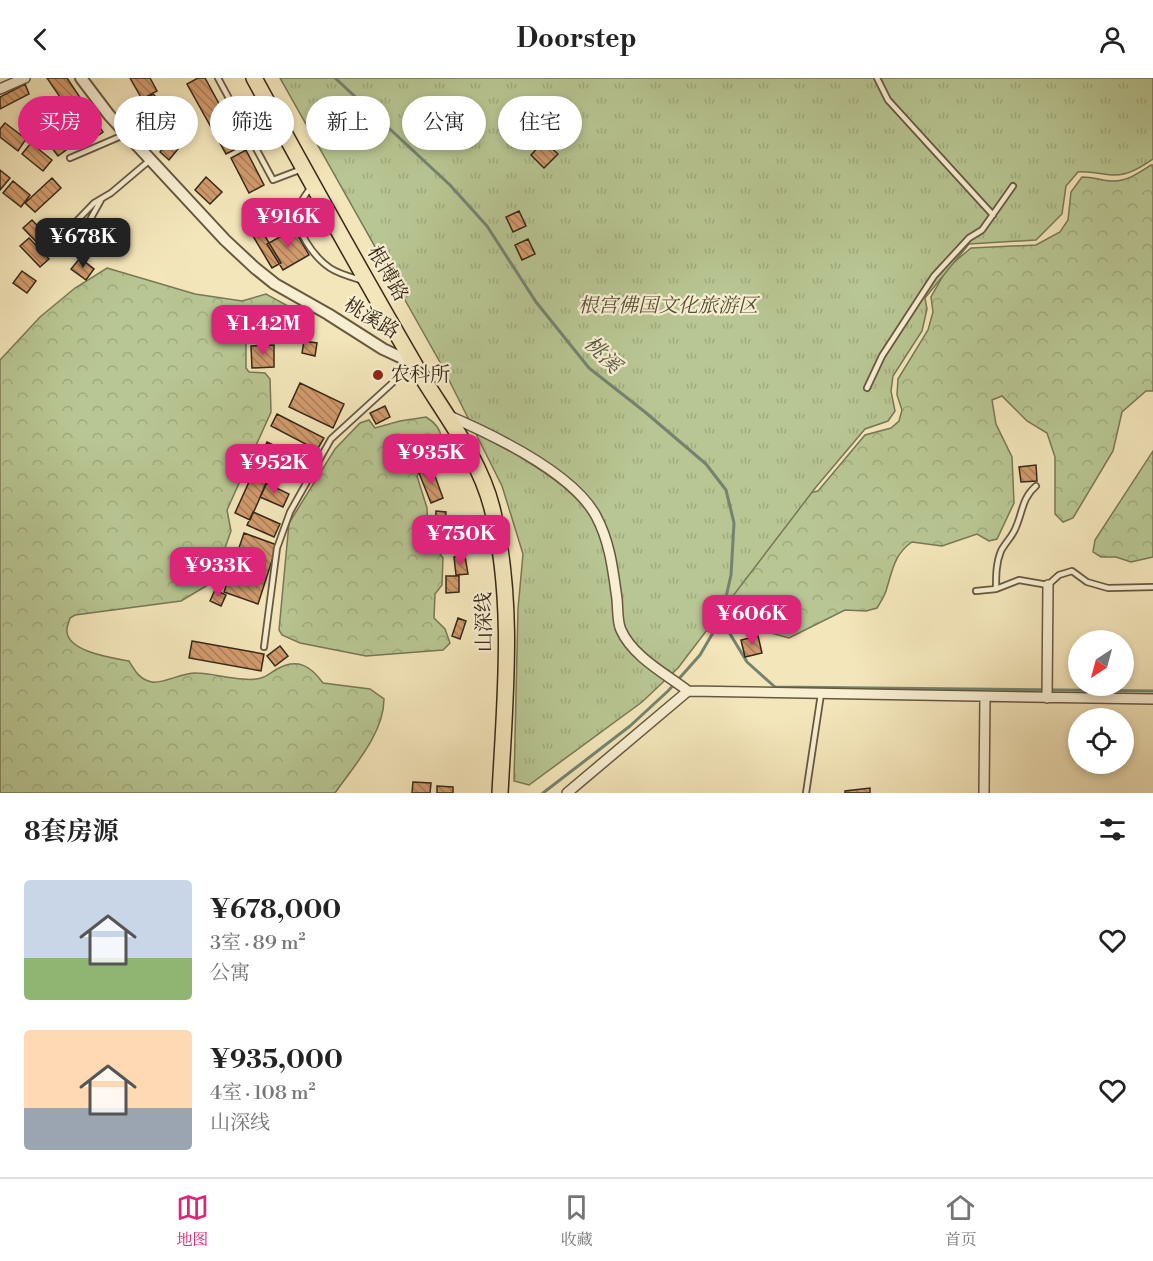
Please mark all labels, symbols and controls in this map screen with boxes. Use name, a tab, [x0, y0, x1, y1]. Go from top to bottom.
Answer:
text: Doorstep	[516, 22, 637, 56]
icon: back	[24, 23, 57, 56]
icon: person	[1096, 23, 1129, 56]
chip: 买房	[18, 96, 102, 150]
chip: 租房	[114, 96, 198, 150]
chip: 筛选	[210, 96, 294, 150]
chip: 新上	[306, 96, 390, 150]
chip: 公寓	[402, 96, 486, 150]
chip: 住宅	[498, 96, 582, 150]
pin: ¥916K	[246, 198, 330, 249]
text: ¥916K	[256, 205, 320, 230]
pin: ¥678K	[41, 218, 125, 269]
text: ¥678K	[49, 225, 117, 250]
street label: 根博路	[361, 242, 413, 306]
street label: 桃溪路	[339, 293, 403, 345]
park label: 根宫佛国文化旅游区	[578, 294, 761, 319]
pin: ¥1.42M	[214, 305, 312, 356]
text: ¥1.42M	[226, 312, 301, 337]
water label: 桃溪	[578, 331, 627, 380]
place label: 农科所	[390, 363, 450, 388]
marker: 农科所	[371, 368, 385, 382]
pin: ¥935K	[389, 434, 473, 485]
text: ¥935K	[397, 441, 465, 466]
pin: ¥952K	[232, 444, 316, 495]
text: ¥952K	[239, 451, 309, 476]
pin: ¥750K	[419, 515, 503, 566]
text: ¥750K	[426, 522, 496, 547]
pin: ¥933K	[176, 547, 260, 598]
text: ¥933K	[184, 554, 252, 579]
street label: 山深线	[472, 592, 498, 652]
pin: ¥606K	[710, 595, 794, 646]
text: ¥606K	[716, 602, 788, 627]
north arrow	[1068, 630, 1134, 696]
map controls	[1068, 630, 1134, 774]
button: locate	[1068, 708, 1134, 774]
icon: filters	[1096, 813, 1129, 846]
text: 8套房源	[24, 816, 119, 848]
text: ¥678,000	[210, 894, 341, 926]
icon: home	[72, 904, 144, 976]
icon: heart	[1096, 924, 1129, 957]
text: 3室 · 89 m²	[210, 931, 306, 956]
text: 公寓	[210, 961, 250, 986]
text: ¥935,000	[210, 1044, 343, 1076]
icon: home	[72, 1054, 144, 1126]
icon: heart	[1096, 1074, 1129, 1107]
text: 4室 · 108 m²	[210, 1081, 316, 1106]
text: 山深线	[210, 1111, 270, 1136]
tab: 地图	[176, 1191, 209, 1250]
tab: 收藏	[560, 1191, 593, 1250]
tab: 首页	[944, 1191, 977, 1250]

